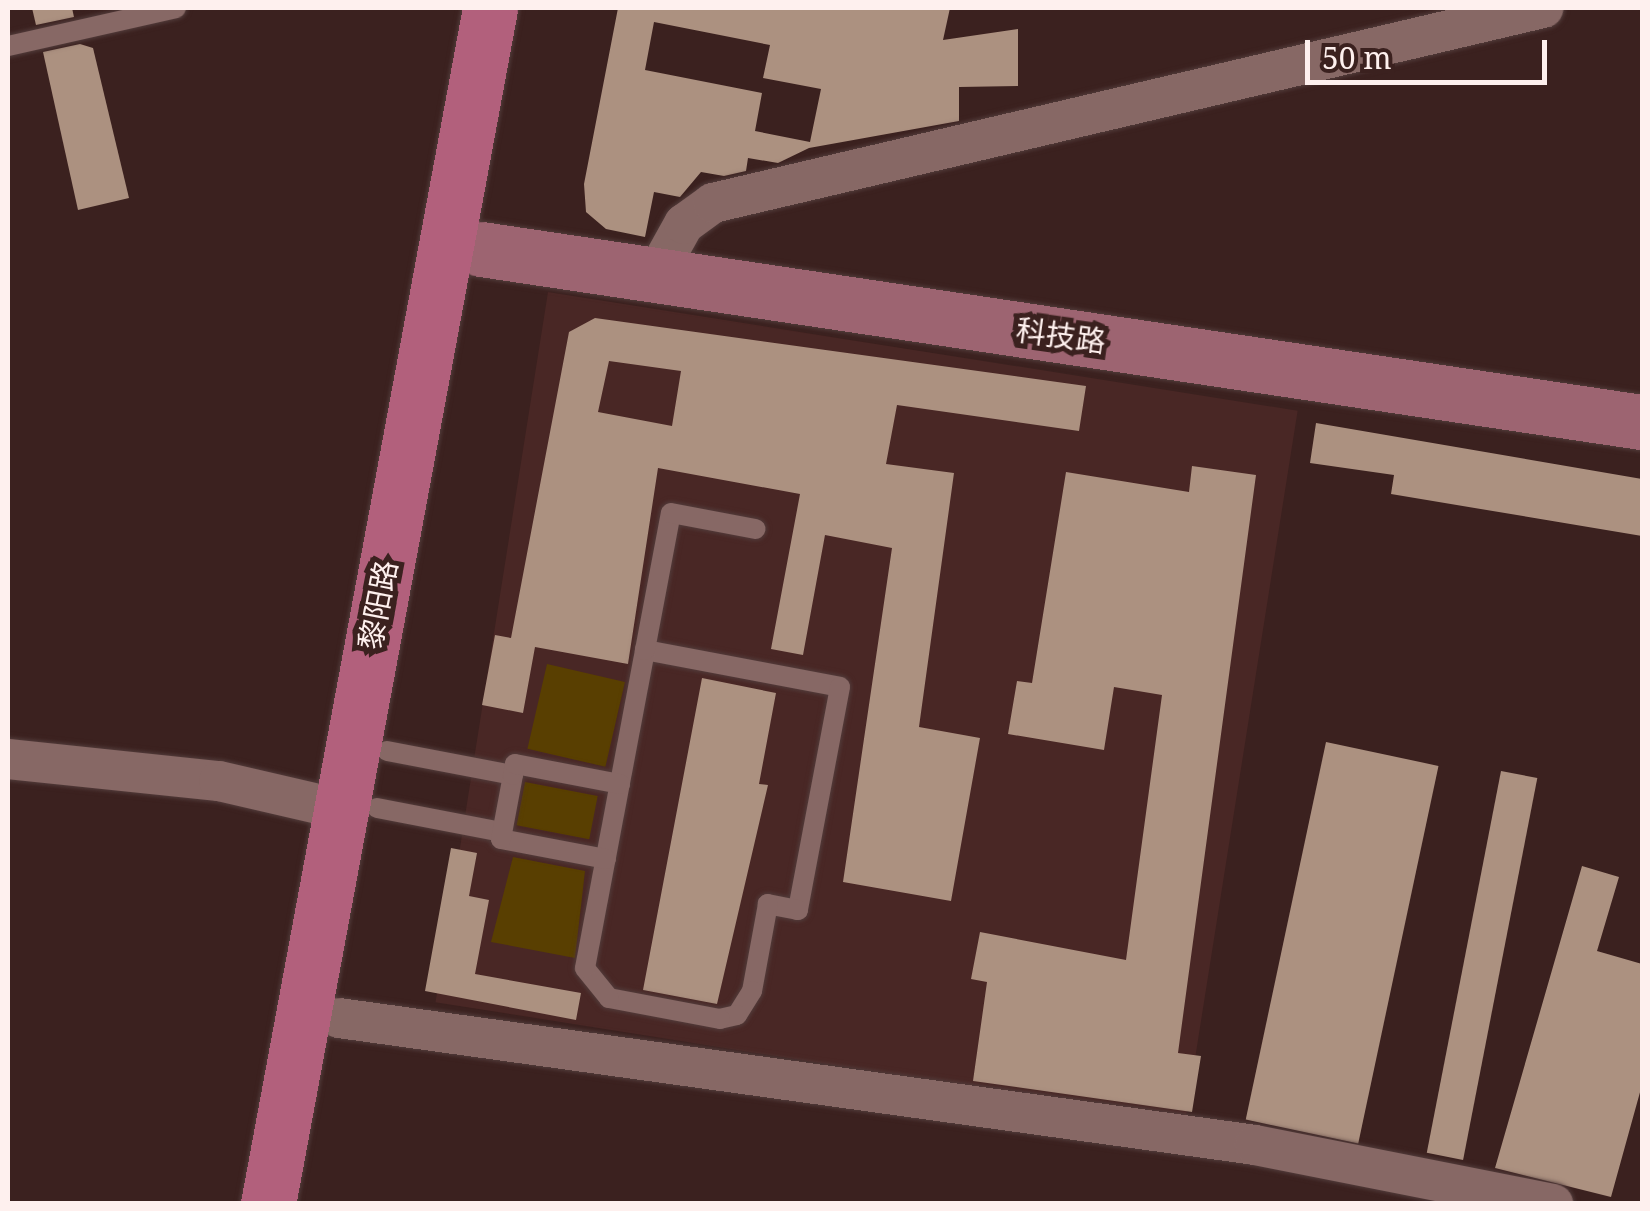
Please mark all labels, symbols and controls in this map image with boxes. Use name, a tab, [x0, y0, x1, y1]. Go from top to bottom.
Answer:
scale bar	[1310, 20, 1552, 82]
text: 50 m	[1322, 37, 1392, 78]
street label: 科技路	[1014, 312, 1108, 360]
street label: 黎阳路	[352, 557, 404, 653]

